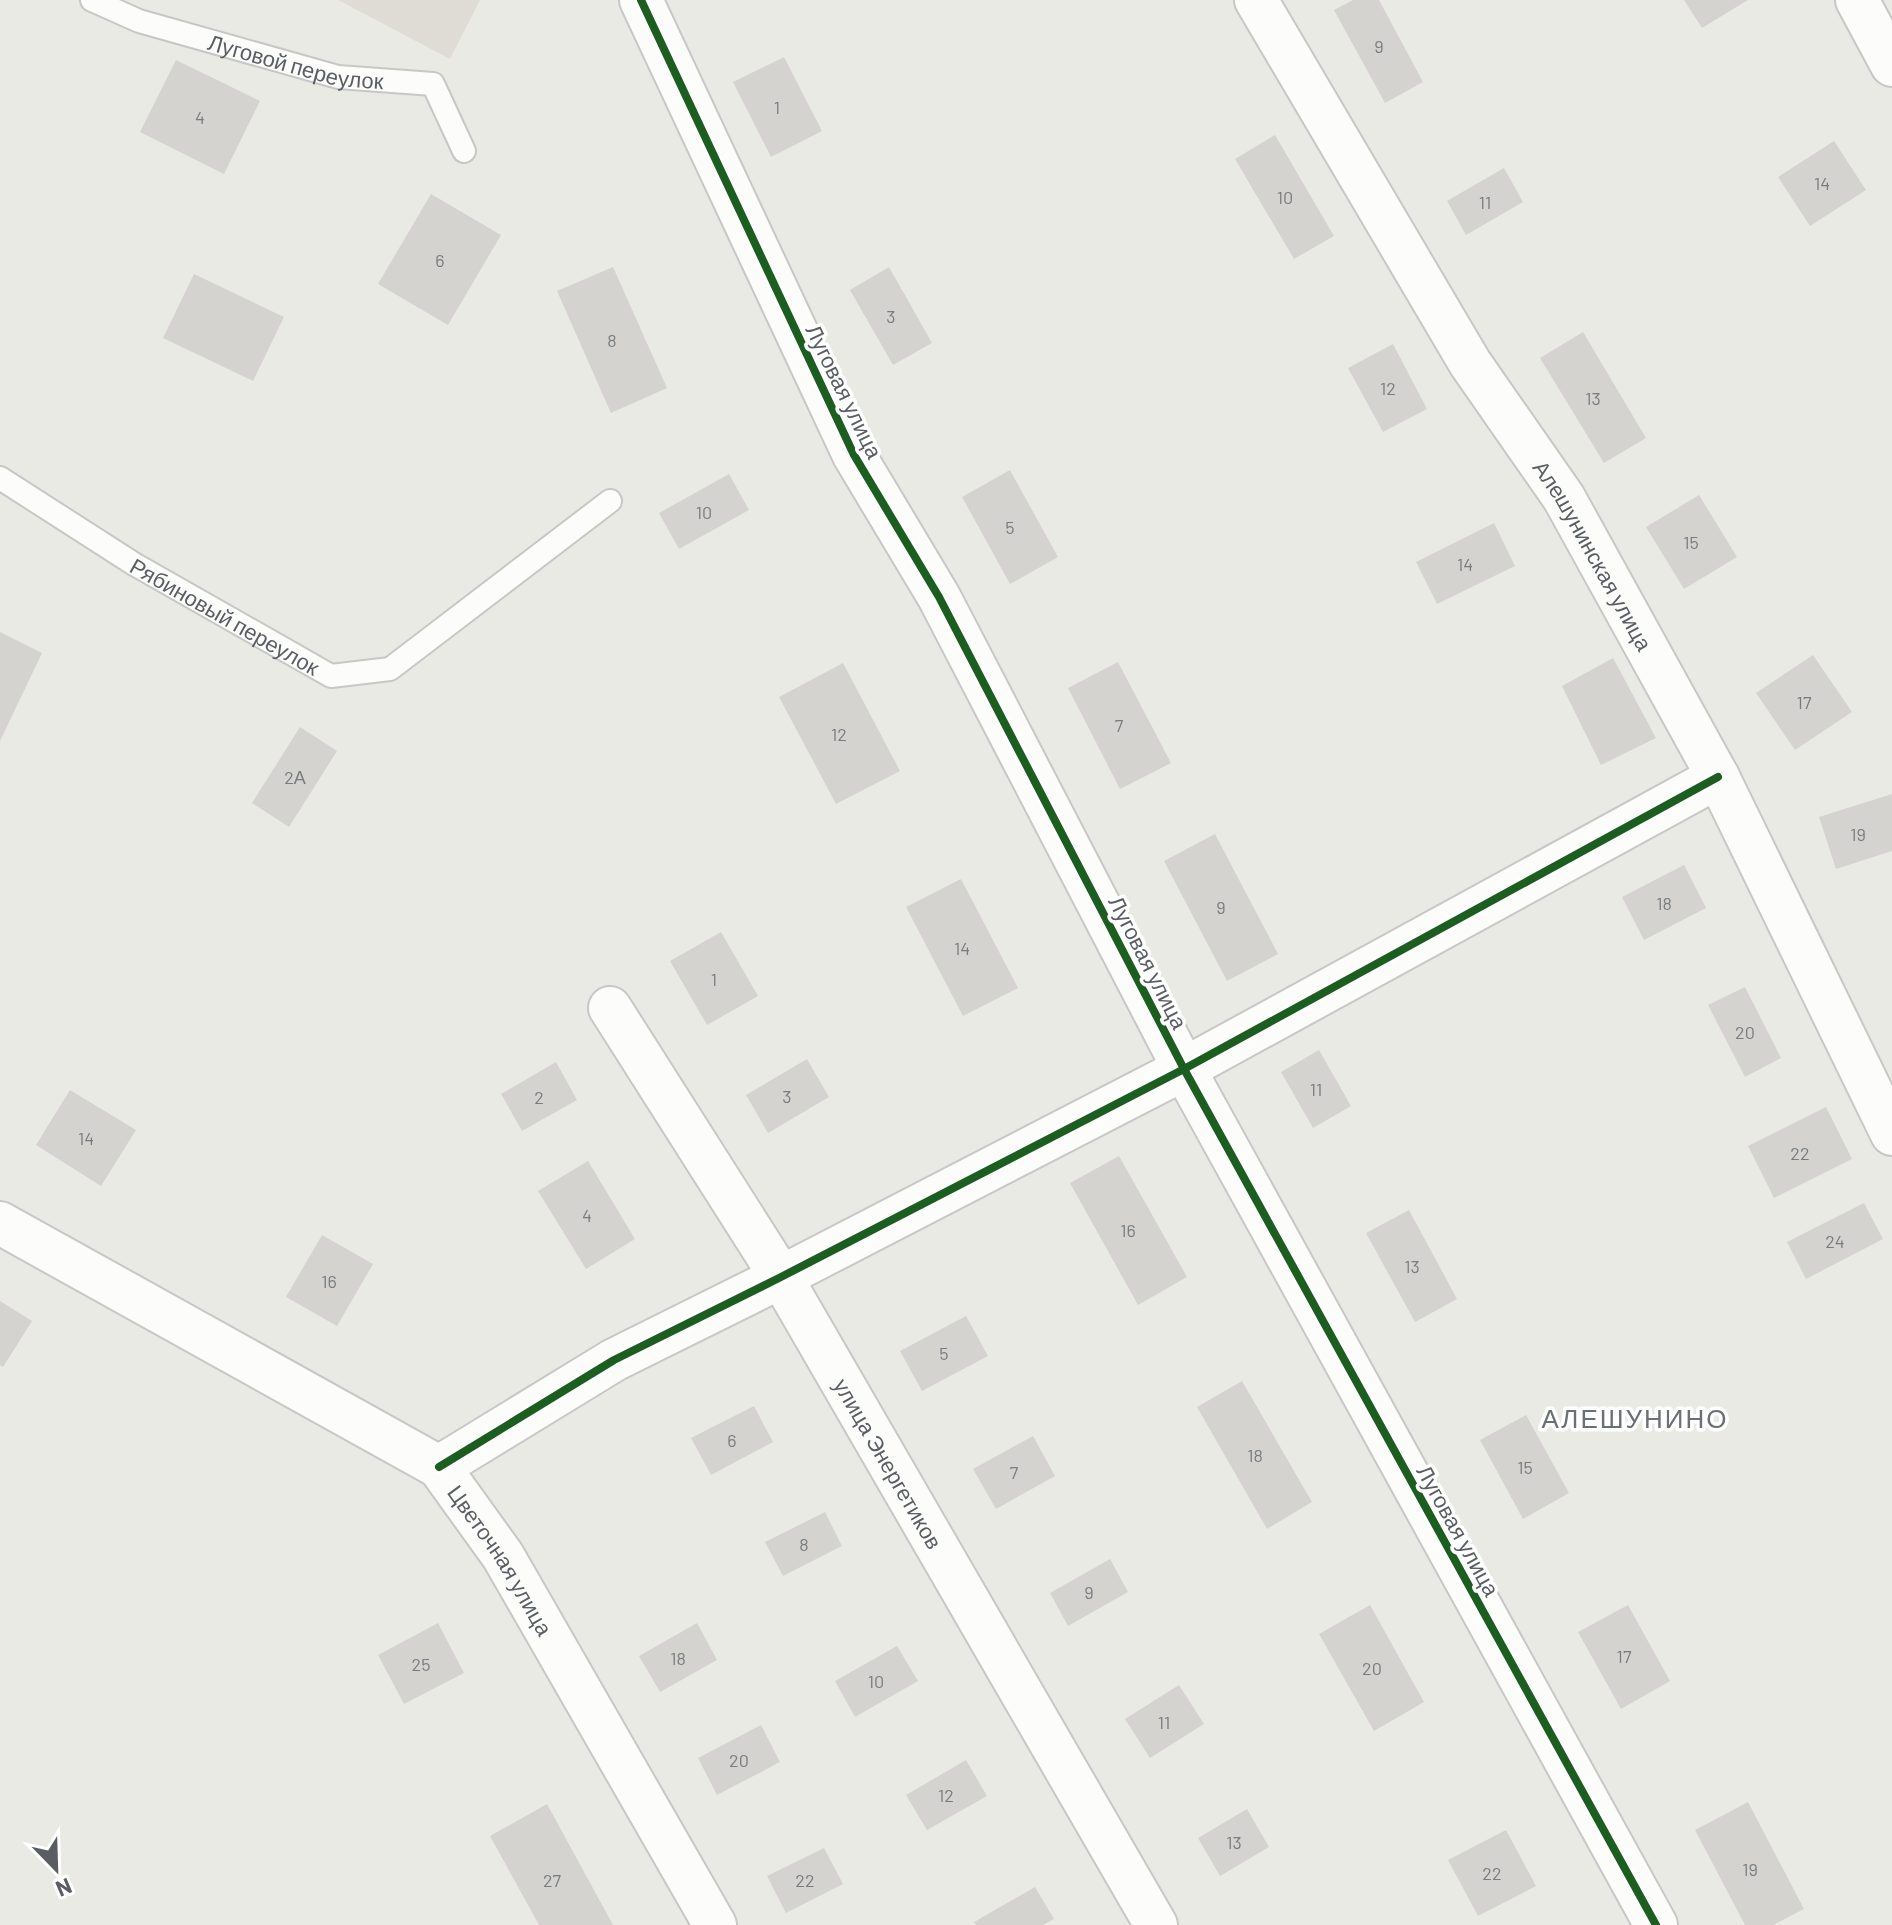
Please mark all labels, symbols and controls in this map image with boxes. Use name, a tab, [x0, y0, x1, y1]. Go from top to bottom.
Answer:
street label: Луговой переулок	[205, 28, 385, 93]
house number: 9	[1374, 35, 1384, 57]
house number: 1	[774, 96, 780, 118]
house number: 4	[195, 106, 205, 128]
house number: 14	[1814, 172, 1830, 194]
house number: 10	[1277, 186, 1293, 208]
house number: 11	[1479, 191, 1491, 213]
house number: 6	[435, 249, 445, 271]
house number: 3	[886, 305, 896, 327]
street label: Луговая улица	[800, 320, 889, 463]
house number: 8	[607, 329, 617, 351]
house number: 12	[1380, 377, 1396, 399]
house number: 13	[1585, 387, 1601, 409]
street label: Алешунинская улица	[1528, 455, 1659, 655]
house number: 10	[696, 501, 712, 523]
house number: 5	[1005, 516, 1015, 538]
house number: 15	[1683, 531, 1699, 553]
street label: Рябиновый переулок	[126, 552, 325, 680]
house number: 14	[1457, 553, 1473, 575]
house number: 17	[1797, 691, 1812, 713]
house number: 7	[1115, 714, 1124, 736]
house number: 12	[831, 723, 847, 745]
house number: 2А	[284, 766, 306, 788]
house number: 19	[1850, 823, 1866, 845]
street label: Луговая улица	[1103, 891, 1194, 1034]
house number: 18	[1656, 892, 1672, 914]
house number: 9	[1216, 896, 1226, 918]
house number: 14	[954, 937, 970, 959]
house number: 1	[711, 968, 717, 990]
house number: 20	[1735, 1021, 1755, 1043]
house number: 11	[1310, 1078, 1322, 1100]
house number: 3	[782, 1085, 792, 1107]
house number: 2	[534, 1086, 544, 1108]
house number: 14	[78, 1127, 94, 1149]
house number: 22	[1790, 1142, 1810, 1164]
house number: 4	[582, 1204, 592, 1226]
house number: 16	[1120, 1219, 1136, 1241]
house number: 24	[1825, 1230, 1845, 1252]
house number: 13	[1404, 1255, 1420, 1277]
house number: 16	[321, 1270, 337, 1292]
house number: 5	[939, 1342, 949, 1364]
street label: улица Энергетиков	[828, 1373, 948, 1553]
district label: АЛЕШУНИНО	[1541, 1402, 1729, 1433]
house number: 6	[727, 1429, 737, 1451]
house number: 18	[1247, 1444, 1263, 1466]
house number: 15	[1517, 1456, 1533, 1478]
street label: Луговая улица	[1411, 1460, 1506, 1601]
house number: 7	[1010, 1461, 1019, 1483]
street label: Цветочная улица	[442, 1480, 559, 1640]
house number: 8	[799, 1533, 809, 1555]
house number: 9	[1084, 1581, 1094, 1603]
house number: 17	[1617, 1645, 1632, 1667]
house number: 18	[670, 1647, 686, 1669]
house number: 25	[412, 1653, 430, 1675]
house number: 20	[1362, 1657, 1382, 1679]
house number: 10	[868, 1670, 884, 1692]
house number: 11	[1158, 1711, 1170, 1733]
house number: 20	[729, 1749, 749, 1771]
house number: 12	[938, 1784, 954, 1806]
north arrow	[16, 1829, 96, 1909]
house number: 13	[1226, 1831, 1242, 1853]
house number: 19	[1742, 1858, 1758, 1880]
house number: 22	[1482, 1862, 1502, 1884]
house number: 27	[543, 1869, 562, 1891]
house number: 22	[795, 1869, 815, 1891]
text: N	[52, 1874, 76, 1903]

